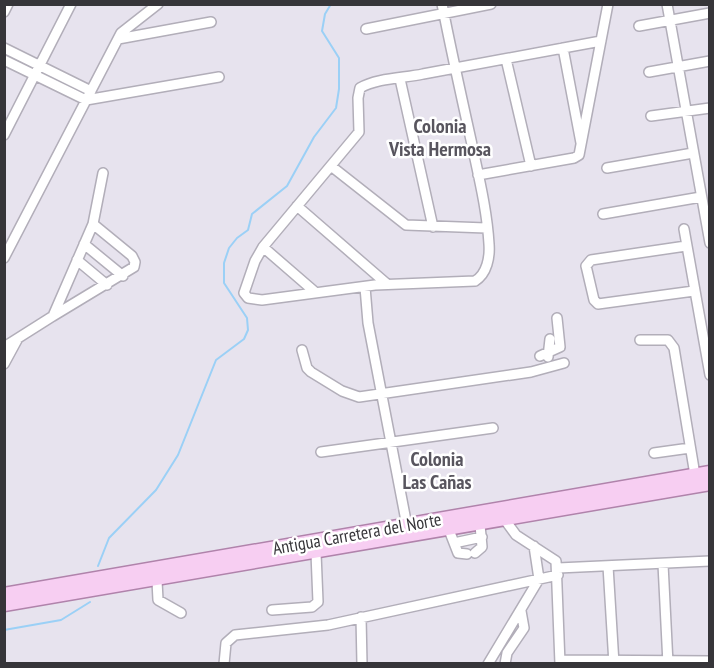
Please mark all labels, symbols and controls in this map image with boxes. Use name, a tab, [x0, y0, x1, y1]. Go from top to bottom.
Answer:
district label: Colonia Vista Hermosa	[388, 113, 491, 162]
district label: Colonia Las Cañas	[402, 446, 472, 495]
street label: Antigua Carretera del Norte	[271, 507, 443, 560]

